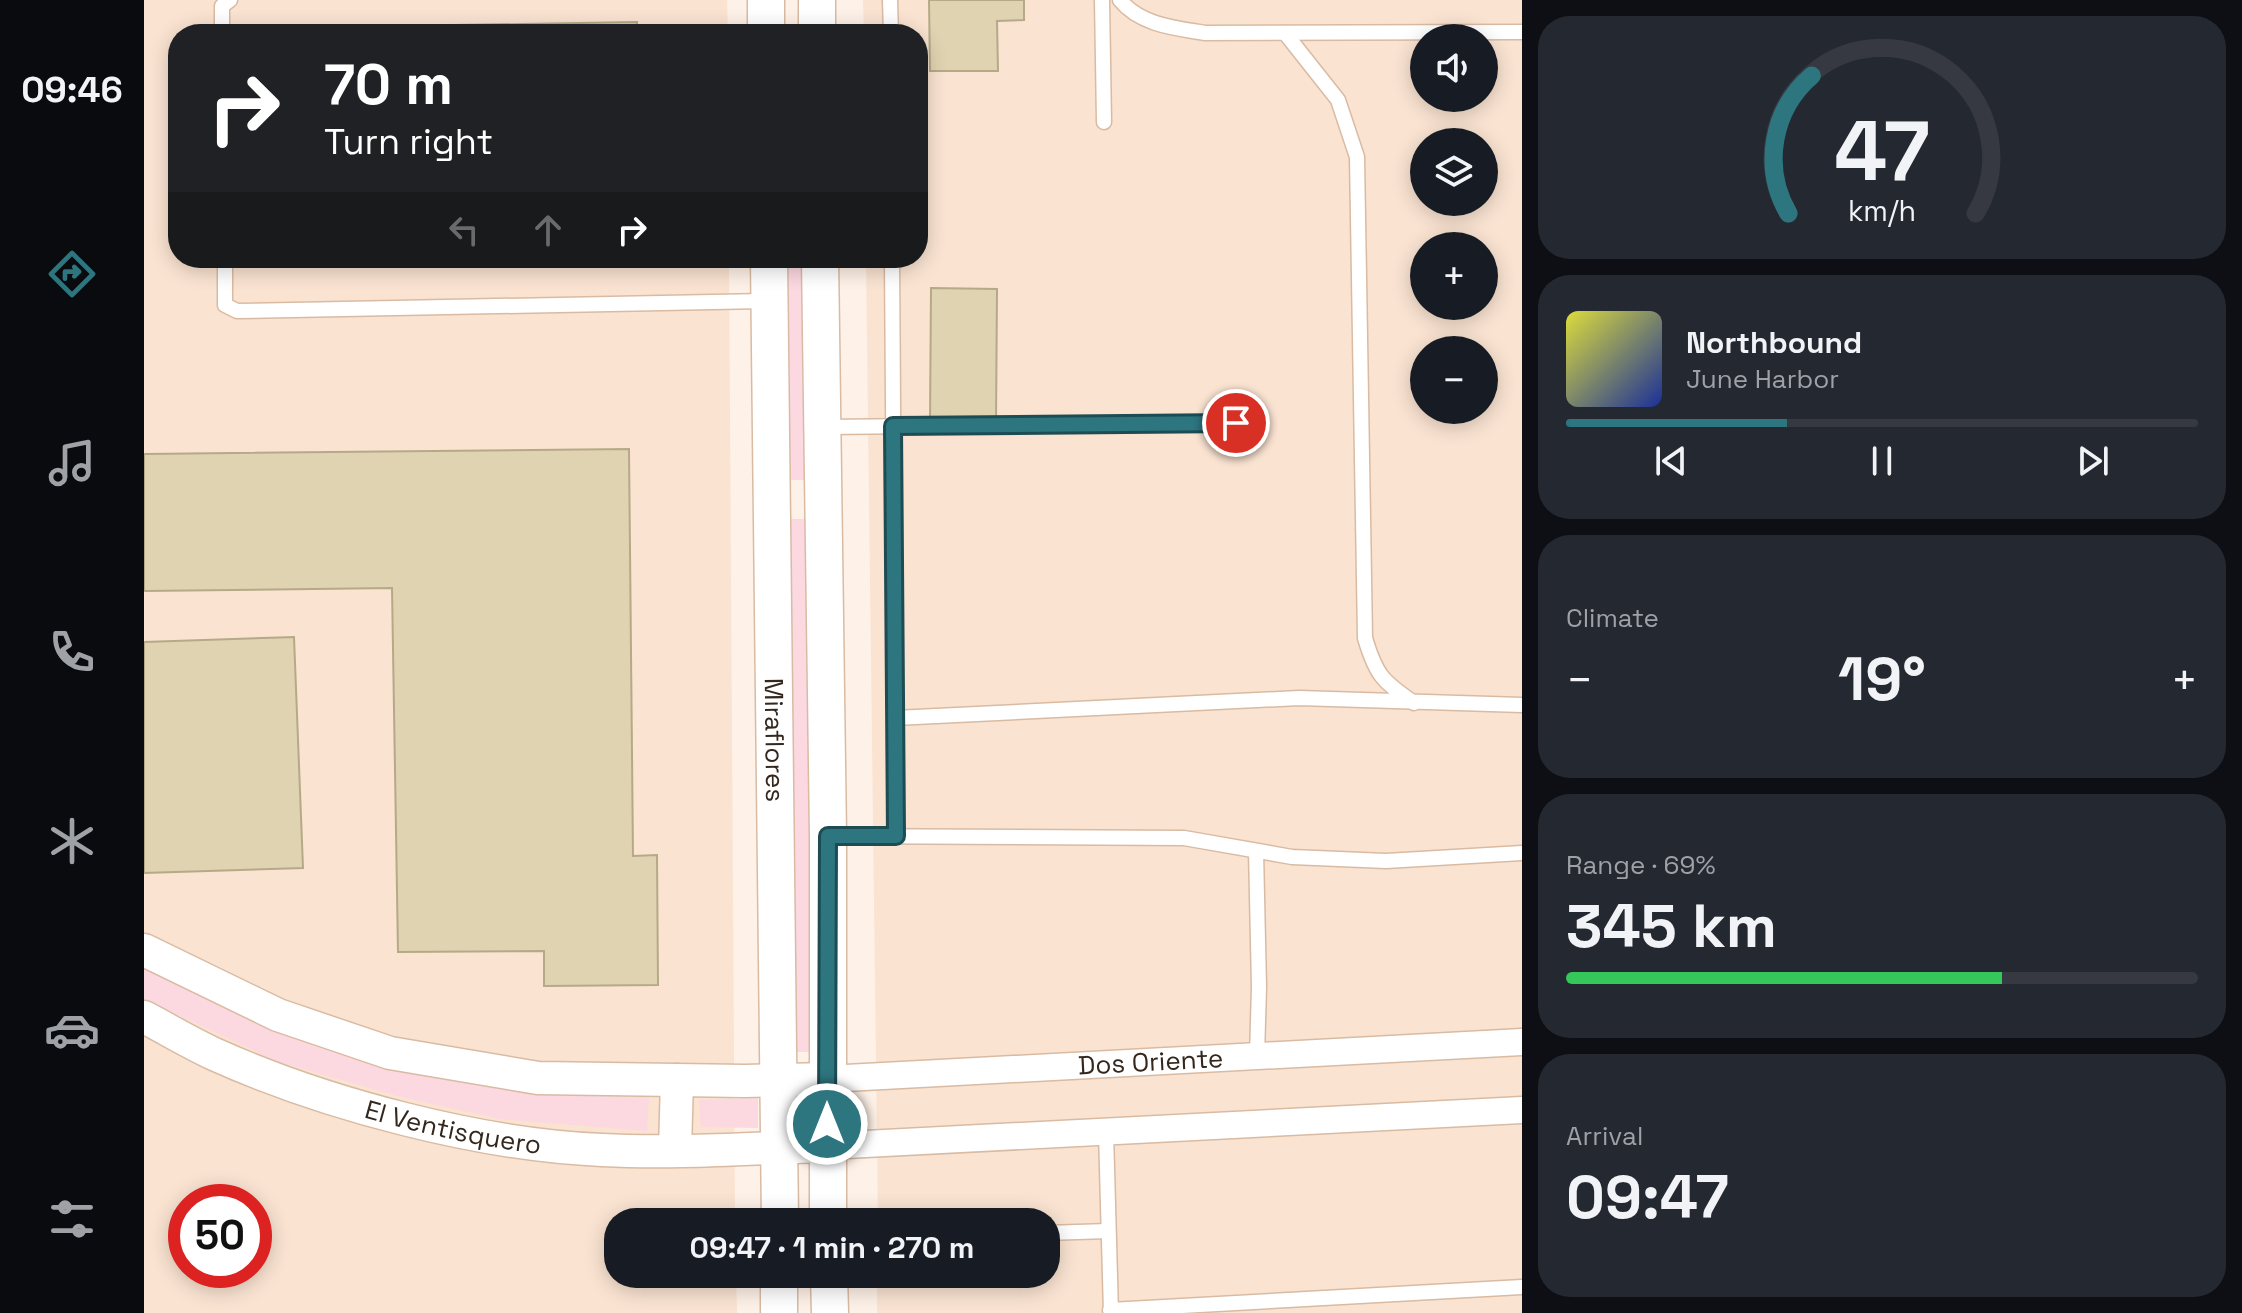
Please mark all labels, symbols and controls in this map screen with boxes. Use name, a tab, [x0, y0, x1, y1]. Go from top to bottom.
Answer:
map controls	[1410, 24, 1498, 424]
button: sound	[1410, 24, 1498, 112]
text: 70 m	[324, 49, 453, 120]
icon: right	[192, 56, 296, 160]
text: 09:46	[21, 67, 123, 113]
text: 47	[1834, 97, 1930, 203]
text: Turn right	[324, 119, 493, 165]
button: layers	[1410, 128, 1498, 216]
text: km/h	[1848, 193, 1916, 229]
icon: left	[442, 208, 486, 252]
icon: ahead	[526, 208, 570, 252]
icon: right	[610, 208, 654, 252]
button: +	[1410, 232, 1498, 320]
icon: directions	[44, 246, 100, 302]
text: Northbound	[1686, 323, 1862, 362]
button: −	[1410, 336, 1498, 424]
text: June Harbor	[1686, 362, 1839, 396]
pin	[1202, 389, 1270, 457]
icon: arrive	[1214, 401, 1258, 445]
icon: music	[44, 435, 100, 491]
icon: previous	[1649, 439, 1693, 483]
icon: pause	[1860, 439, 1904, 483]
icon: next	[2071, 439, 2115, 483]
text: Climate	[1566, 601, 1659, 635]
icon: phone	[44, 624, 100, 680]
text: 19°	[1838, 641, 1926, 718]
text: −	[1566, 652, 1593, 708]
text: +	[2171, 652, 2198, 708]
street label: Miraflores	[757, 678, 792, 802]
icon: climate	[44, 813, 100, 869]
text: Range · 69%	[1566, 848, 1716, 882]
text: 345 km	[1566, 888, 1777, 965]
icon: car	[44, 1002, 100, 1058]
street label: Dos Oriente	[1077, 1041, 1224, 1083]
position arrow	[785, 1082, 869, 1166]
street label: El Ventisquero	[361, 1092, 543, 1162]
text: Arrival	[1566, 1119, 1643, 1153]
text: 09:47	[1566, 1159, 1729, 1236]
speed limit sign: 50	[168, 1184, 272, 1288]
icon: filters	[44, 1191, 100, 1247]
text: 09:47 · 1 min · 270 m	[690, 1228, 974, 1267]

